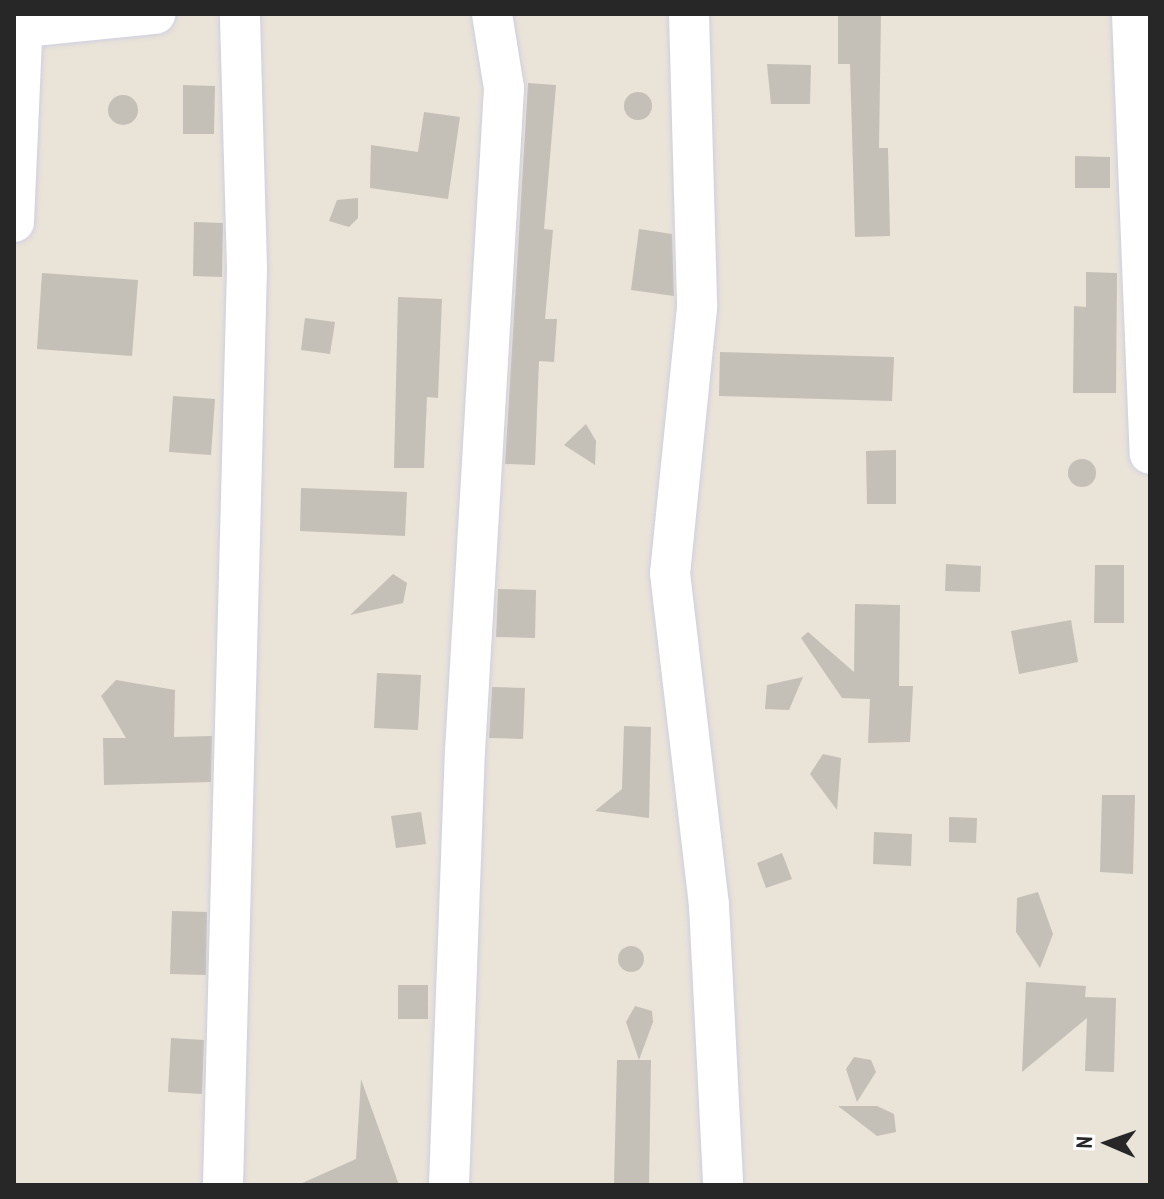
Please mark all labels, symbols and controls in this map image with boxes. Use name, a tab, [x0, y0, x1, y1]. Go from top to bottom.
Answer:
north arrow	[1068, 1103, 1148, 1183]
text: N	[1070, 1136, 1098, 1149]

